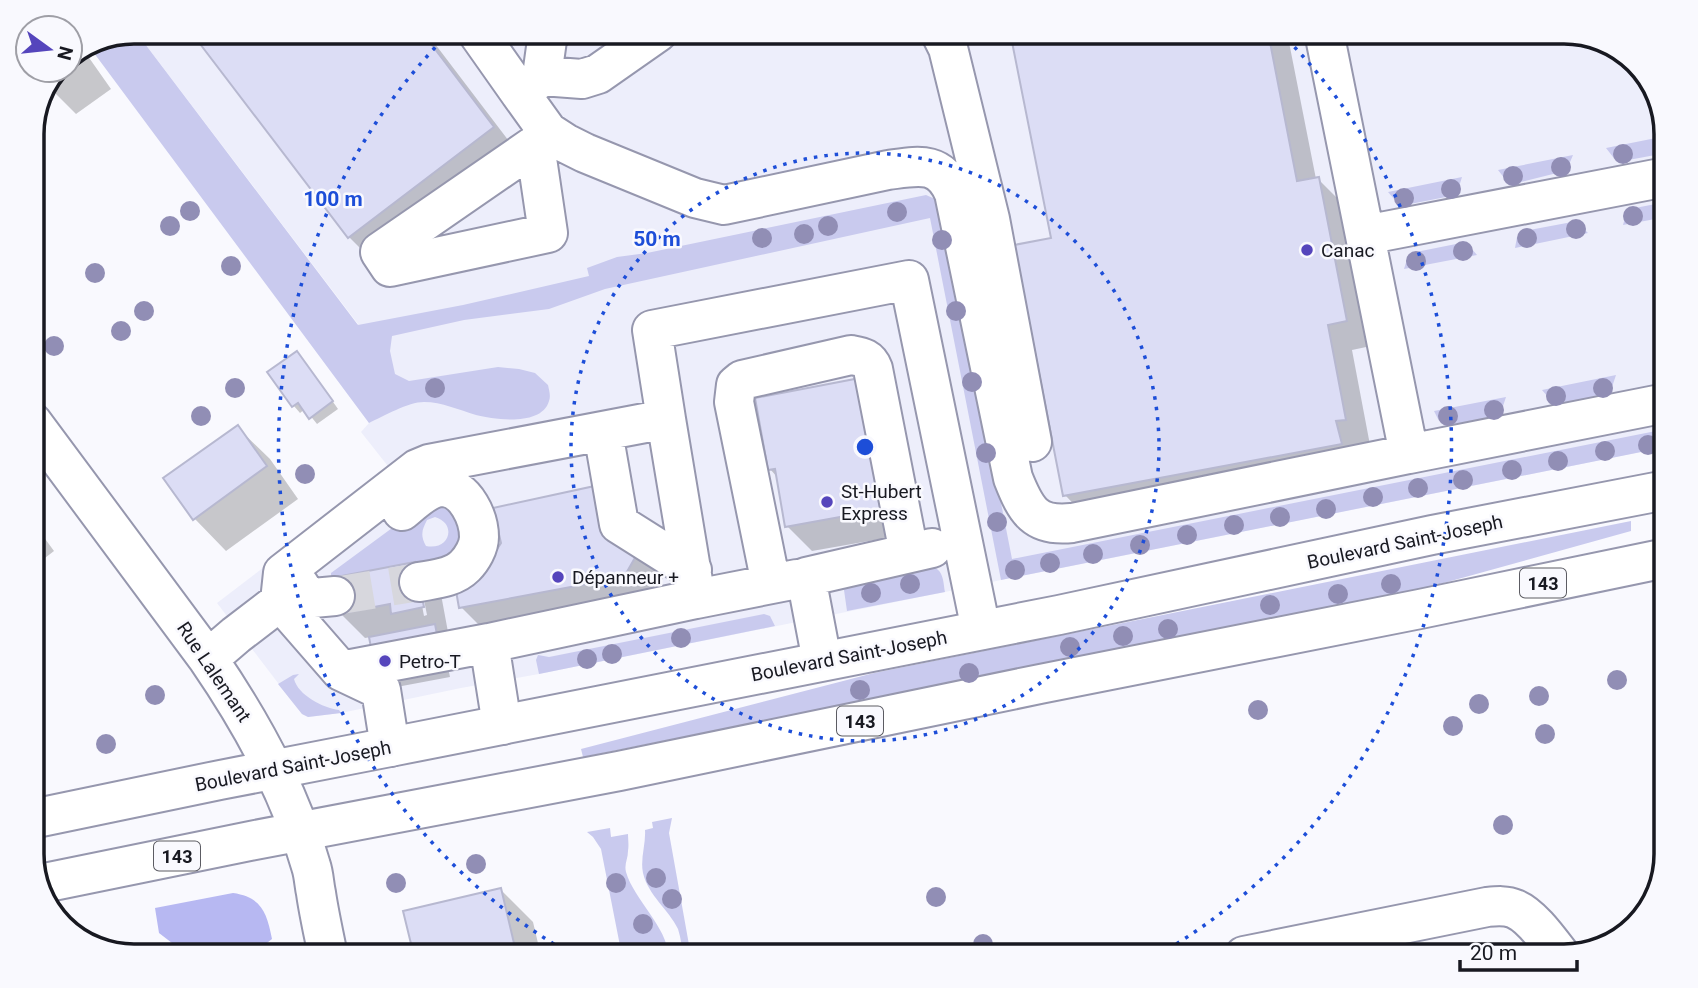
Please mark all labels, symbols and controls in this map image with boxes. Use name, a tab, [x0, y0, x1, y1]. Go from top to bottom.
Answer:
north arrow	[14, 14, 84, 84]
text: N	[52, 44, 78, 63]
text: 100 m	[303, 187, 363, 211]
text: 50 m	[633, 227, 681, 251]
place label: Canac	[1321, 239, 1375, 262]
marker: Canac	[1299, 242, 1315, 258]
centre of rings	[853, 435, 877, 459]
place label: St-Hubert Express	[841, 480, 922, 525]
marker: St-Hubert Express	[819, 494, 835, 510]
street label: Boulevard Saint-Joseph	[1305, 510, 1505, 574]
place label: Dépanneur +	[572, 566, 679, 589]
road number: 143	[1520, 568, 1566, 598]
marker: Dépanneur +	[550, 569, 566, 585]
street label: Rue Lalemant	[172, 618, 256, 726]
street label: Boulevard Saint-Joseph	[749, 626, 949, 686]
place label: Petro-T	[399, 650, 461, 673]
marker: Petro-T	[377, 653, 393, 669]
road number: 143	[837, 706, 883, 736]
street label: Boulevard Saint-Joseph	[193, 736, 393, 796]
road number: 143	[154, 842, 200, 870]
scale bar	[1460, 928, 1577, 972]
text: 20 m	[1470, 941, 1517, 965]

